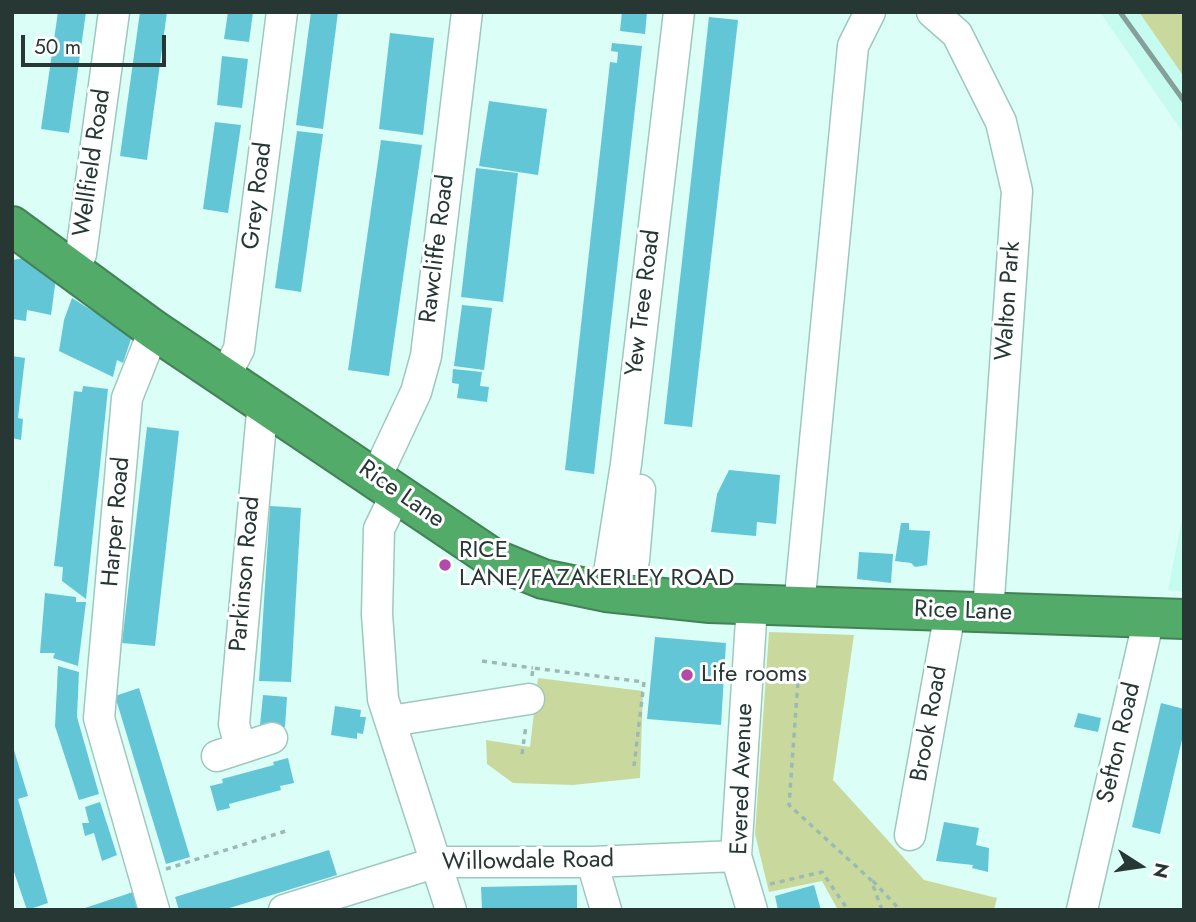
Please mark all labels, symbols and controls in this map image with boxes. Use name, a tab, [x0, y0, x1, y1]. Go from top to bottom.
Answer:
scale bar	[24, 21, 170, 65]
text: 50 m	[34, 32, 81, 62]
street label: Wellfield Road	[68, 87, 118, 239]
street label: Grey Road	[237, 141, 279, 251]
street label: Rawcliffe Road	[415, 173, 461, 325]
street label: Yew Tree Road	[621, 228, 667, 378]
street label: Walton Park	[990, 240, 1028, 362]
street label: Rice Lane	[353, 455, 449, 535]
street label: Harper Road	[97, 456, 137, 588]
street label: Parkinson Road	[225, 495, 267, 653]
place label: RICE LANE/FAZAKERLEY ROAD	[459, 537, 734, 593]
marker: RICE LANE/FAZAKERLEY ROAD	[437, 557, 453, 573]
street label: Rice Lane	[914, 596, 1012, 628]
place label: Life rooms	[701, 661, 807, 689]
street label: Brook Road	[906, 664, 954, 784]
marker: Life rooms	[679, 667, 695, 683]
street label: Sefton Road	[1092, 680, 1148, 806]
street label: Evered Avenue	[726, 703, 760, 855]
north arrow	[1105, 831, 1175, 901]
street label: Willowdale Road	[442, 846, 614, 878]
text: N	[1146, 860, 1176, 881]

